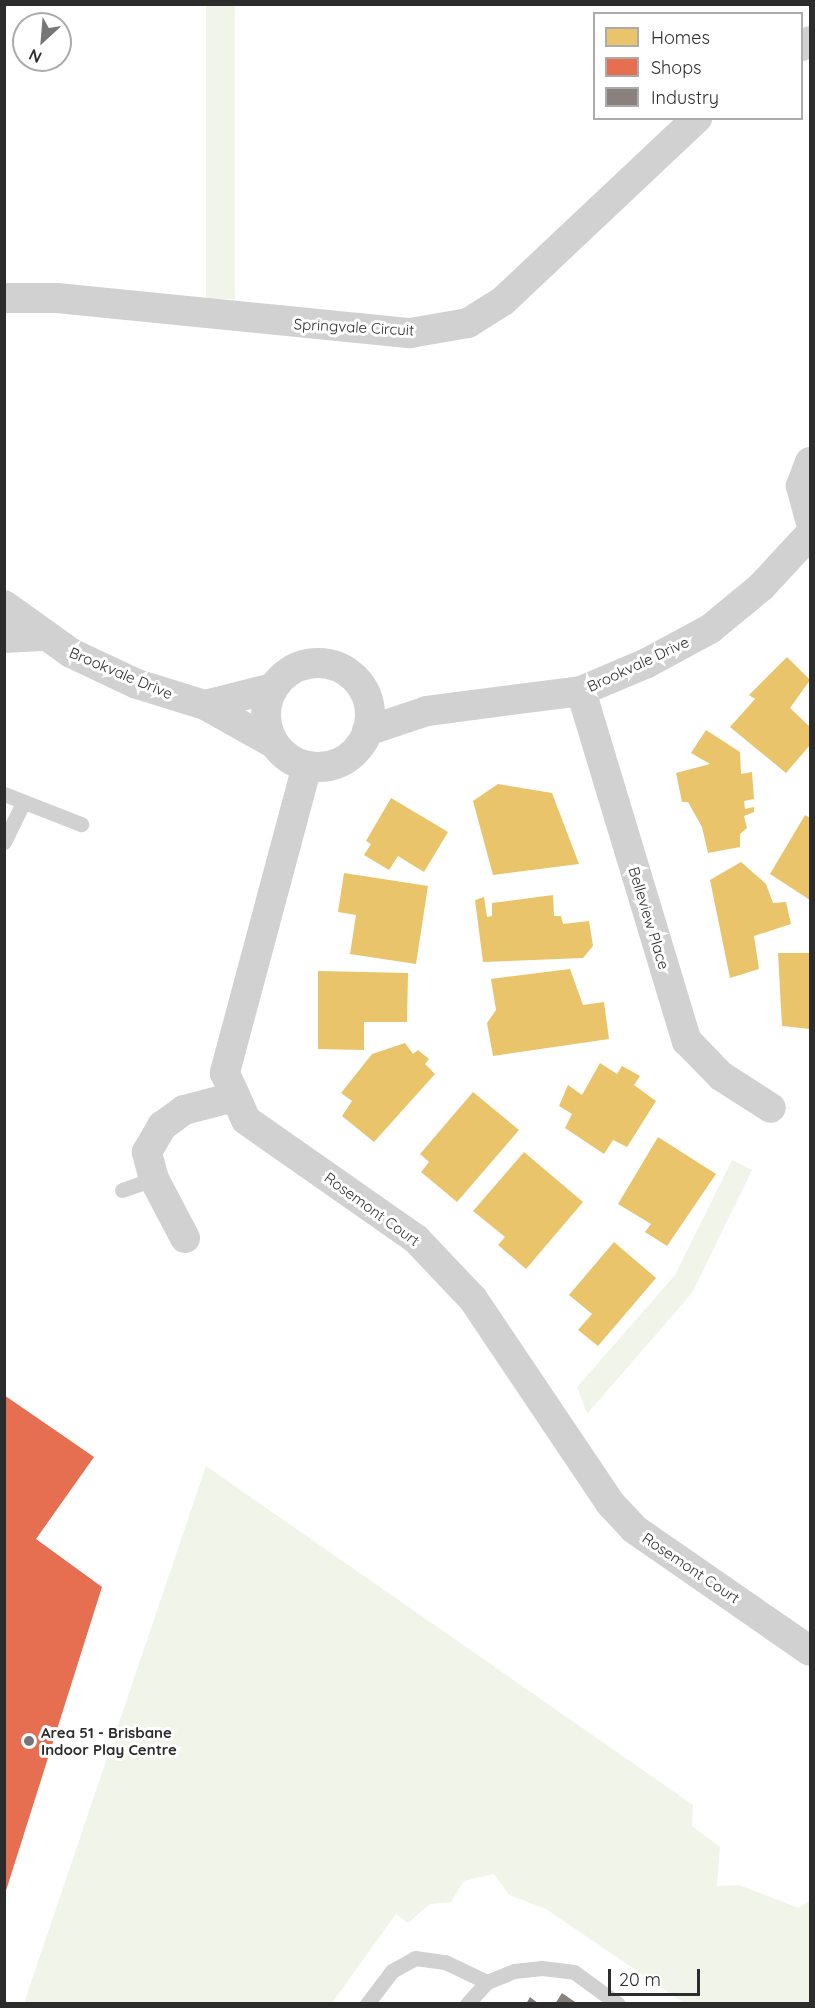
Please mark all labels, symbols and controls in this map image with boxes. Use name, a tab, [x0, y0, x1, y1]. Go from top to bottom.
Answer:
north arrow	[12, 12, 72, 72]
legend	[593, 12, 803, 120]
text: Homes	[651, 26, 710, 49]
text: N	[25, 45, 45, 68]
text: Shops	[651, 56, 702, 79]
text: Industry	[651, 86, 719, 109]
street label: Springvale Circuit	[293, 315, 415, 339]
street label: Brookvale Drive	[584, 633, 692, 695]
street label: Brookvale Drive	[67, 643, 175, 703]
street label: Belleview Place	[625, 865, 673, 971]
street label: Rosemont Court	[321, 1168, 423, 1250]
street label: Rosemont Court	[639, 1529, 743, 1607]
place label: Area 51 - Brisbane Indoor Play Centre	[41, 1723, 177, 1758]
marker: Area 51 - Brisbane Indoor Play Centre	[22, 1734, 36, 1748]
scale bar	[611, 1957, 702, 1995]
text: 20 m	[619, 1968, 661, 1991]

